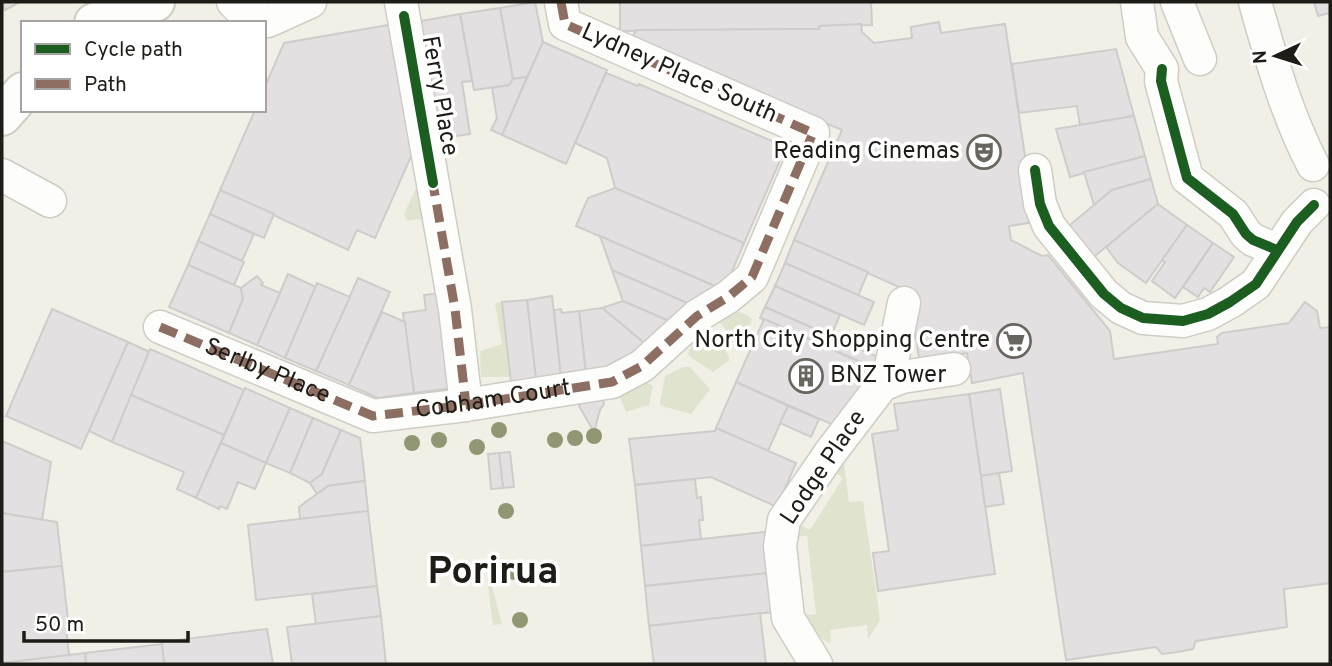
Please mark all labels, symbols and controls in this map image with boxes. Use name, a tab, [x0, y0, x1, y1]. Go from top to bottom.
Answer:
street label: Lydney Place South	[576, 17, 782, 131]
legend	[21, 21, 266, 112]
north arrow	[1241, 21, 1311, 91]
street label: Ferry Place	[414, 34, 464, 158]
text: Cycle path	[84, 37, 183, 64]
text: N	[1249, 49, 1273, 65]
text: Path	[84, 72, 127, 99]
theatre icon: Reading Cinemas	[965, 133, 1003, 171]
place label: Reading Cinemas	[773, 137, 960, 167]
supermarket icon: North City Shopping Centre	[995, 322, 1033, 360]
place label: North City Shopping Centre	[694, 326, 990, 356]
street label: Serlby Place	[199, 332, 335, 411]
building icon: BNZ Tower	[787, 357, 825, 395]
place label: BNZ Tower	[830, 361, 947, 391]
street label: Cobham Court	[414, 374, 573, 426]
street label: Lodge Place	[775, 405, 873, 531]
district label: Porirua	[428, 549, 558, 598]
scale bar	[24, 600, 189, 644]
text: 50 m	[35, 612, 84, 639]

